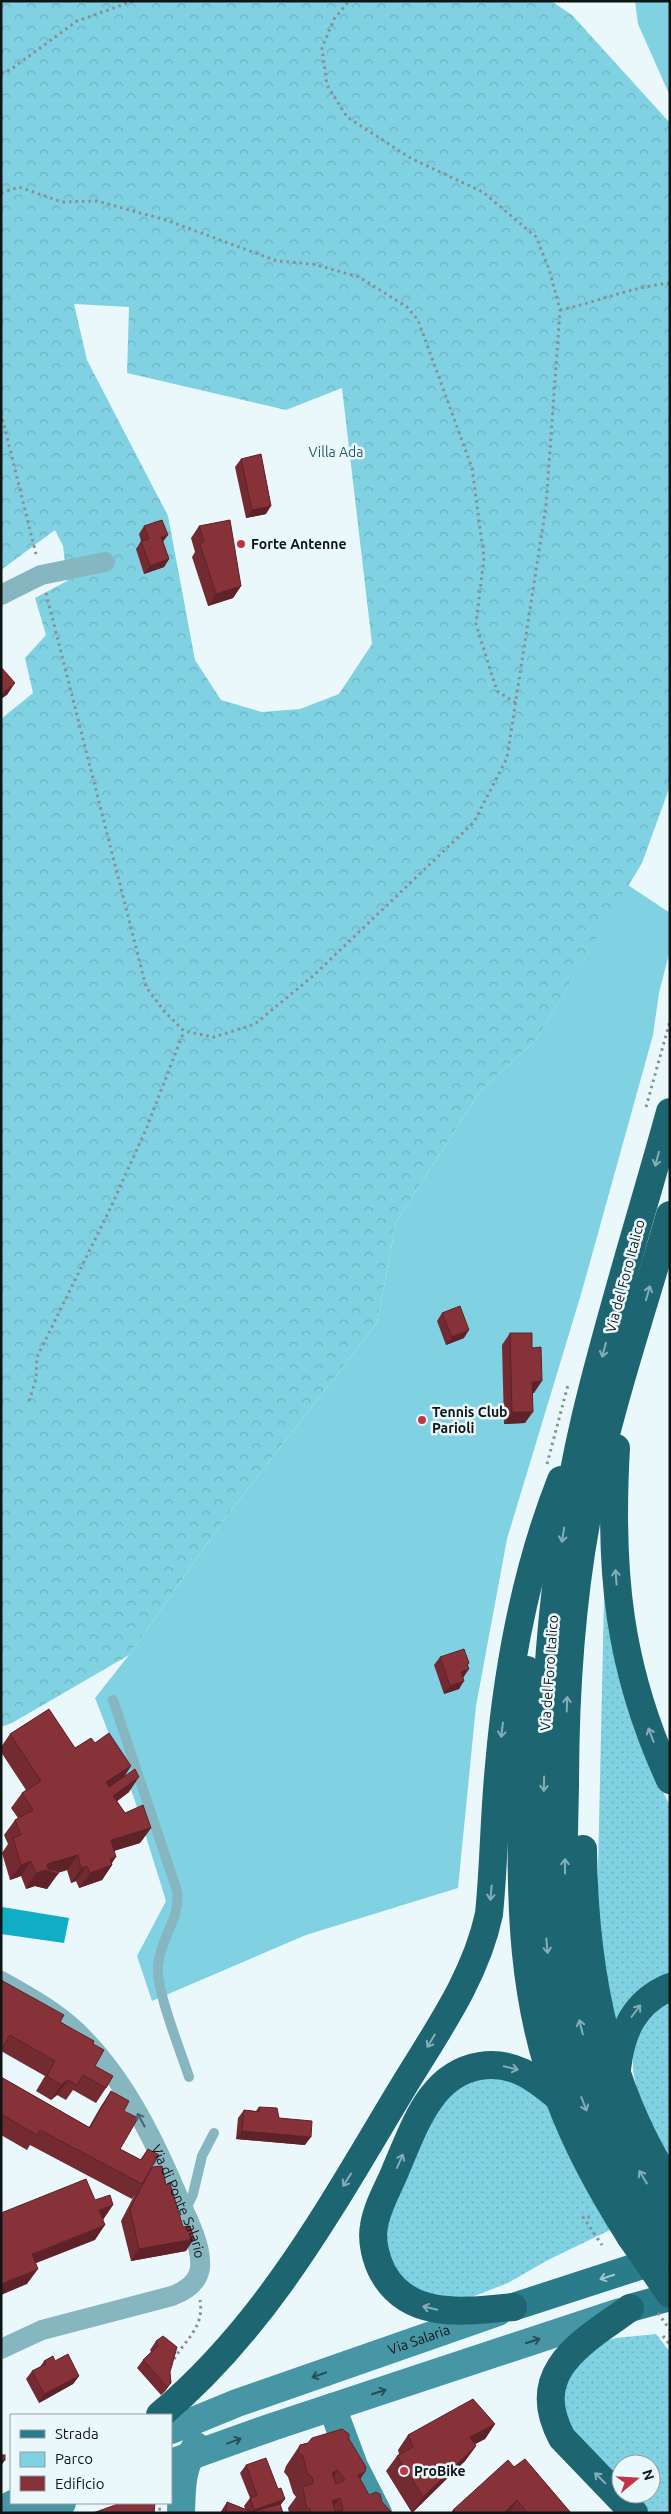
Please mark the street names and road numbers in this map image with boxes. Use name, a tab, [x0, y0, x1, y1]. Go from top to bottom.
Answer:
street label: Via del Foro Italico	[602, 1218, 648, 1334]
street label: Via del Foro Italico	[537, 1615, 561, 1731]
street label: Via di Ponte Salario	[148, 2142, 208, 2259]
street label: Via Salaria	[386, 2321, 452, 2358]

